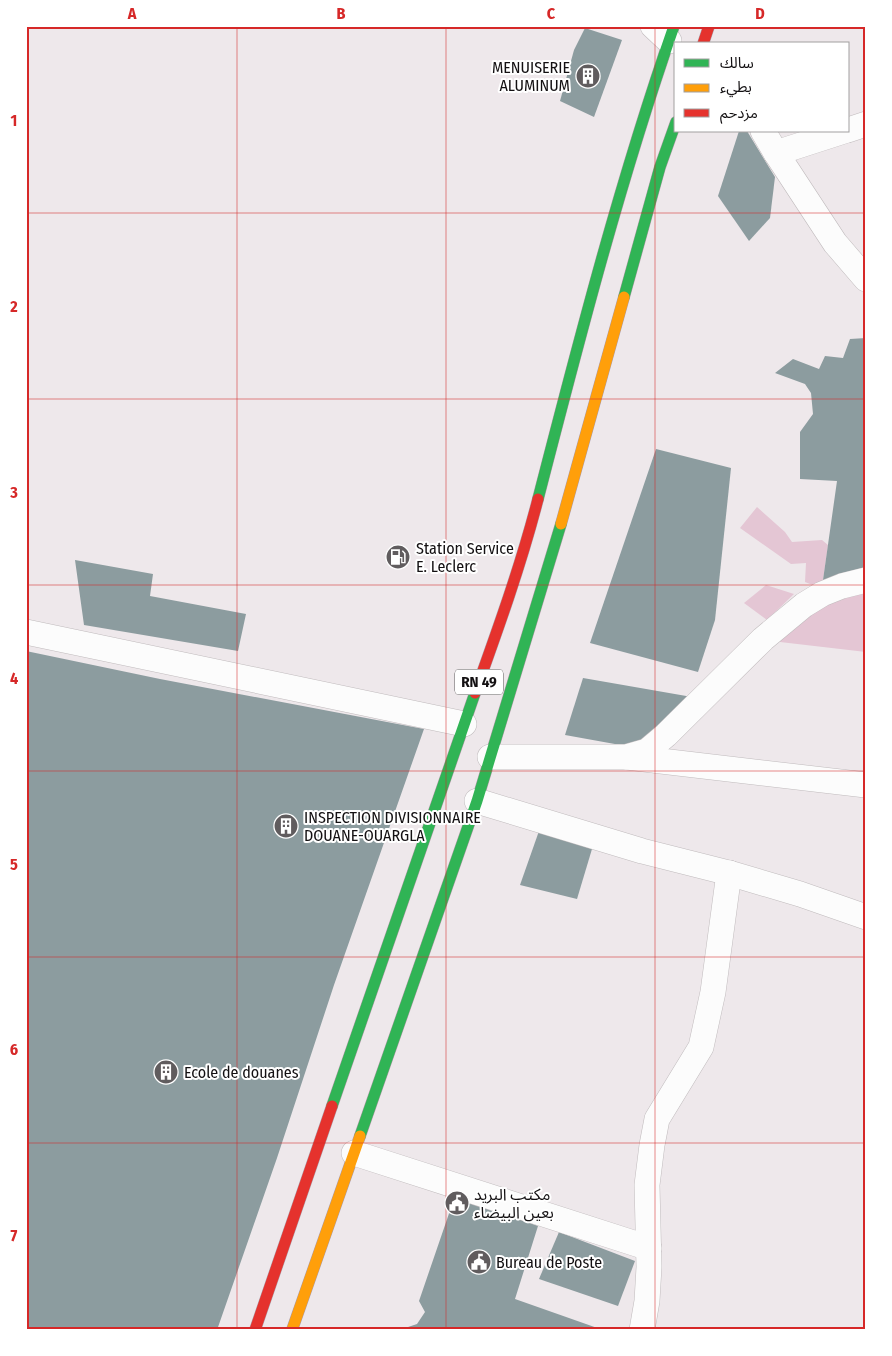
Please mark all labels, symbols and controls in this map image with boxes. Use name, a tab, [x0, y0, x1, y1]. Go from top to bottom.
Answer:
text: A	[127, 4, 137, 23]
text: B	[337, 4, 346, 23]
text: C	[547, 4, 556, 23]
text: D	[755, 4, 765, 23]
legend	[674, 42, 850, 132]
text: سالك	[720, 54, 754, 72]
place label: MENUISERIE ALUMINUM	[492, 58, 570, 95]
building icon: MENUISERIE ALUMINUM	[575, 63, 601, 89]
text: بطيء	[720, 78, 752, 98]
text: مزدحم	[720, 104, 758, 124]
text: 1	[11, 111, 17, 130]
text: 2	[9, 297, 18, 316]
text: 3	[9, 483, 18, 502]
place label: Station Service E. Leclerc	[416, 539, 514, 576]
fuel station icon: Station Service E. Leclerc	[385, 544, 411, 570]
text: 4	[10, 669, 18, 688]
road number: RN 49	[455, 670, 503, 694]
place label: INSPECTION DIVISIONNAIRE DOUANE-OUARGLA	[304, 808, 481, 845]
building icon: INSPECTION DIVISIONNAIRE DOUANE-OUARGLA	[273, 813, 299, 839]
text: 5	[10, 855, 18, 874]
text: 6	[10, 1040, 18, 1059]
building icon: Ecole de douanes	[153, 1059, 179, 1085]
place label: Ecole de douanes	[184, 1063, 299, 1082]
place label: مكتب البريد بعين البيضاء	[474, 1185, 554, 1222]
public building icon: مكتب البريد بعين البيضاء	[444, 1190, 470, 1216]
text: 7	[11, 1226, 18, 1245]
public building icon: Bureau de Poste	[466, 1249, 492, 1275]
place label: Bureau de Poste	[496, 1253, 602, 1272]

